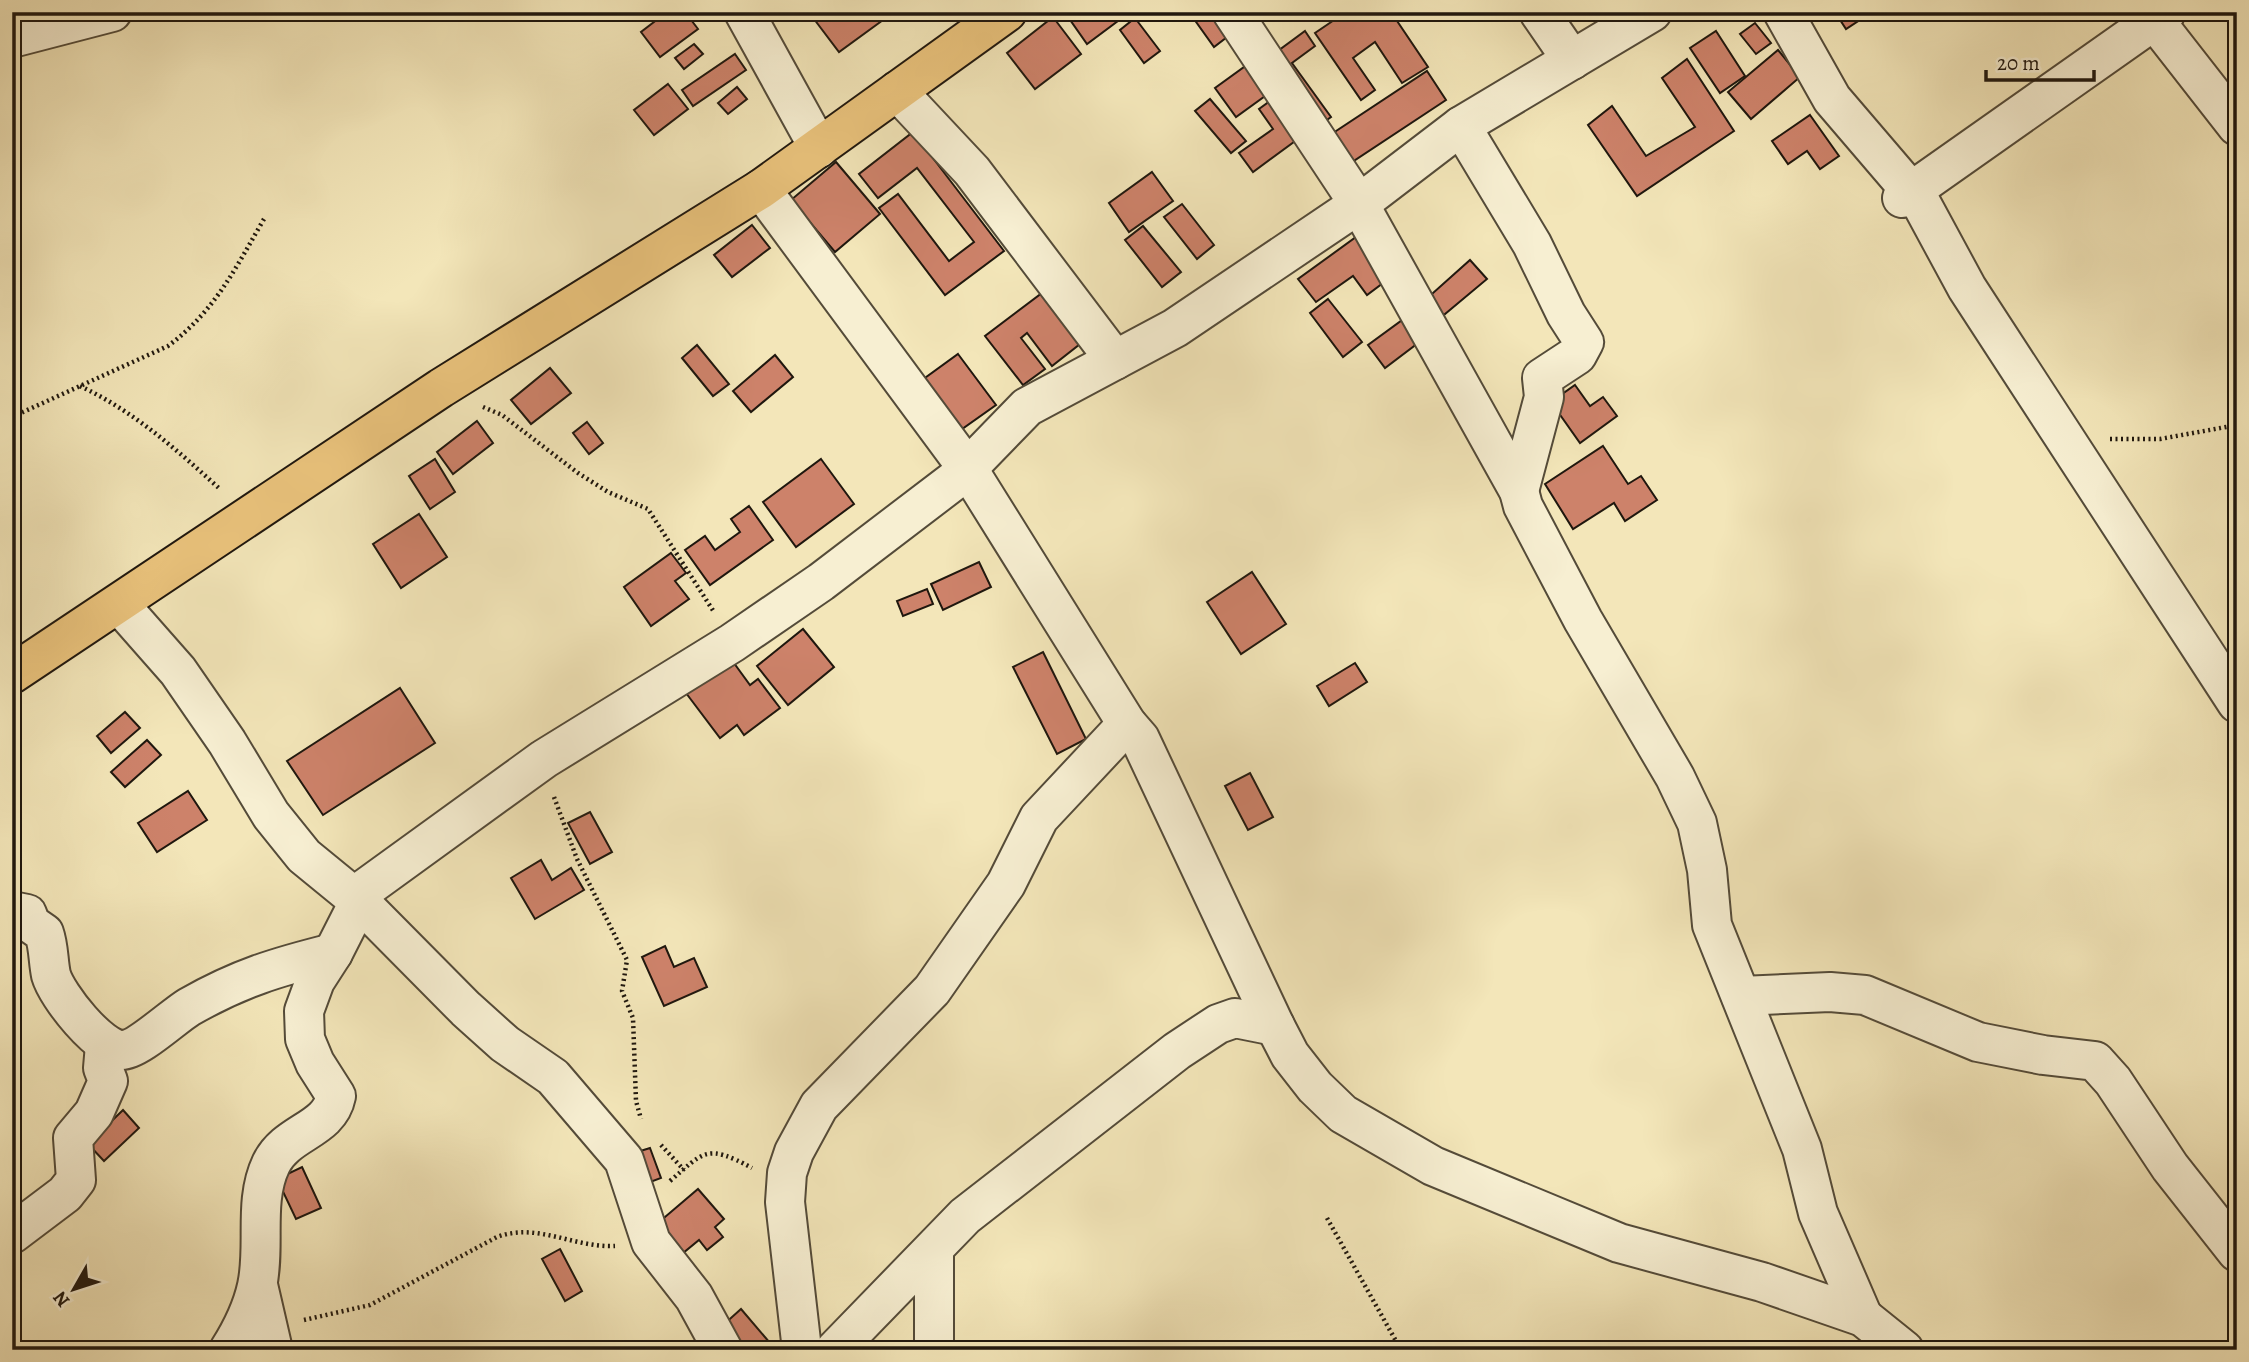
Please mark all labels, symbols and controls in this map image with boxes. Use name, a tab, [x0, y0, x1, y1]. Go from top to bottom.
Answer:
scale bar	[1986, 38, 2095, 82]
text: 20 m	[1997, 49, 2040, 77]
north arrow	[38, 1254, 108, 1324]
text: N	[47, 1285, 76, 1313]

